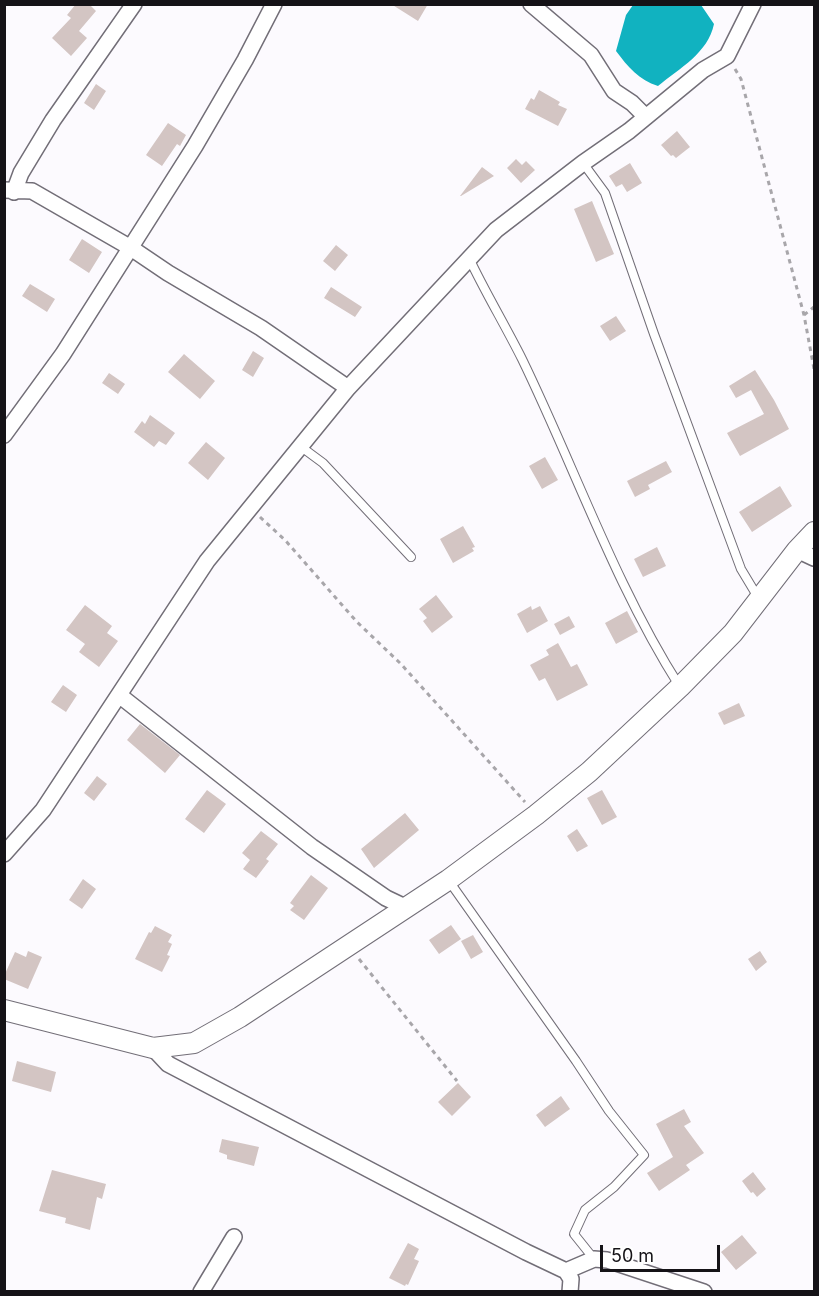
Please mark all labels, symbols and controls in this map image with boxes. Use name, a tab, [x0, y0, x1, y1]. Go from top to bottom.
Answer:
scale bar	[603, 1233, 723, 1271]
text: 50 m	[611, 1245, 654, 1266]

